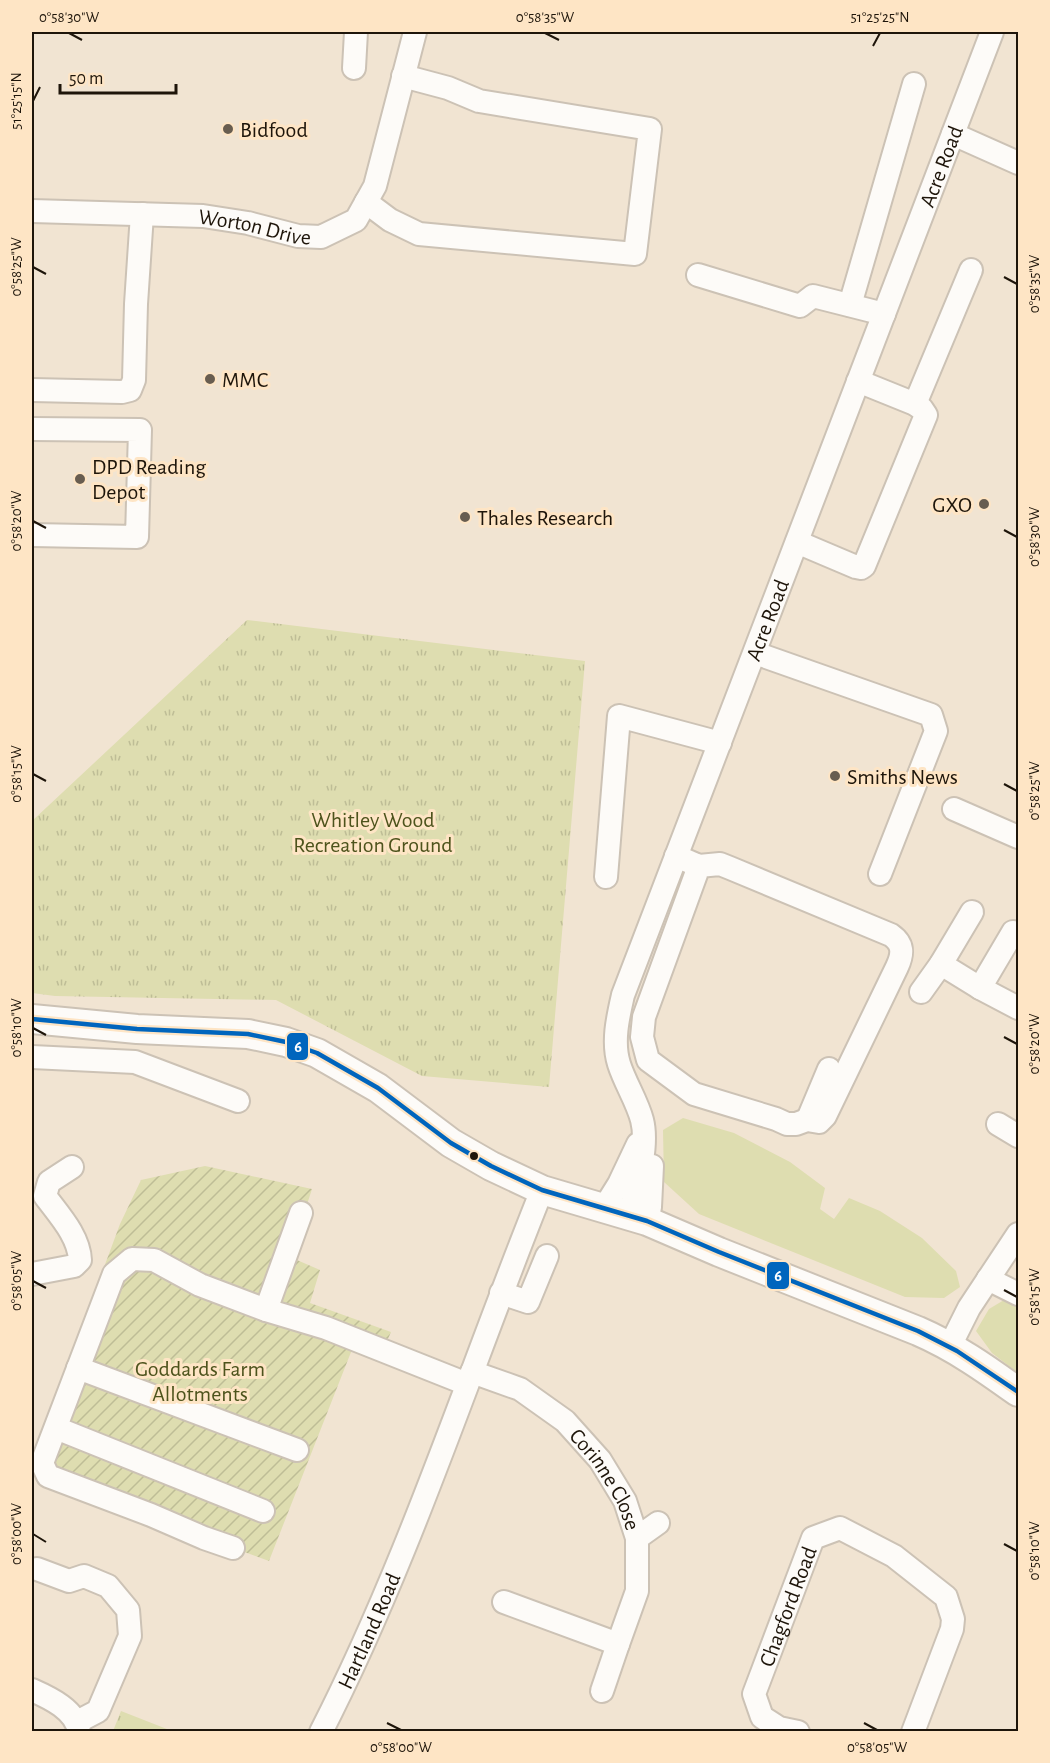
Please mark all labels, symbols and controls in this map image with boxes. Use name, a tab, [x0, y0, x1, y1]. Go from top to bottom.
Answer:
text: 0°58'30"W	[39, 10, 100, 25]
text: 0°58'35"W	[516, 10, 575, 25]
text: 51°25'25"N	[851, 10, 909, 25]
scale bar	[60, 57, 176, 95]
text: 50 m	[69, 70, 103, 88]
text: 51°25'15"N	[9, 72, 24, 130]
place label: Bidfood	[240, 119, 308, 141]
marker: Bidfood	[221, 122, 235, 136]
street label: Acre Road	[916, 123, 967, 210]
street label: Worton Drive	[197, 205, 311, 249]
text: 0°58'25"W	[9, 237, 24, 297]
text: 0°58'35"W	[1027, 254, 1042, 313]
place label: MMC	[222, 369, 268, 391]
marker: MMC	[203, 372, 217, 386]
place label: DPD Reading Depot	[92, 456, 206, 503]
marker: DPD Reading Depot	[73, 472, 87, 486]
text: 0°58'20"W	[9, 490, 24, 551]
place label: GXO	[932, 494, 972, 516]
marker: GXO	[977, 497, 991, 511]
text: 0°58'30"W	[1027, 506, 1042, 567]
place label: Thales Research	[477, 507, 613, 529]
marker: Thales Research	[458, 510, 472, 524]
street label: Acre Road	[742, 577, 793, 664]
text: 0°58'15"W	[9, 745, 24, 803]
text: 0°58'25"W	[1027, 761, 1042, 821]
place label: Smiths News	[847, 766, 958, 788]
marker: Smiths News	[828, 769, 842, 783]
park label: Whitley Wood Recreation Ground	[293, 809, 453, 856]
text: 0°58'10"W	[9, 998, 24, 1058]
text: 0°58'20"W	[1027, 1013, 1042, 1074]
line badge: 6	[286, 1032, 309, 1061]
text: 6	[294, 1039, 302, 1055]
unlabelled marker	[468, 1150, 480, 1162]
text: 0°58'05"W	[9, 1250, 24, 1311]
line badge: 6	[766, 1261, 790, 1290]
text: 6	[774, 1268, 782, 1284]
text: 0°58'15"W	[1027, 1268, 1042, 1326]
park label: Goddards Farm Allotments	[135, 1358, 265, 1405]
street label: Corinne Close	[565, 1425, 644, 1533]
text: 0°58'00"W	[9, 1502, 24, 1565]
text: 0°58'10"W	[1027, 1521, 1042, 1581]
street label: Chagford Road	[756, 1543, 821, 1670]
street label: Hartland Road	[334, 1570, 405, 1692]
text: 0°58'00"W	[370, 1740, 433, 1755]
text: 0°58'05"W	[847, 1740, 908, 1755]

